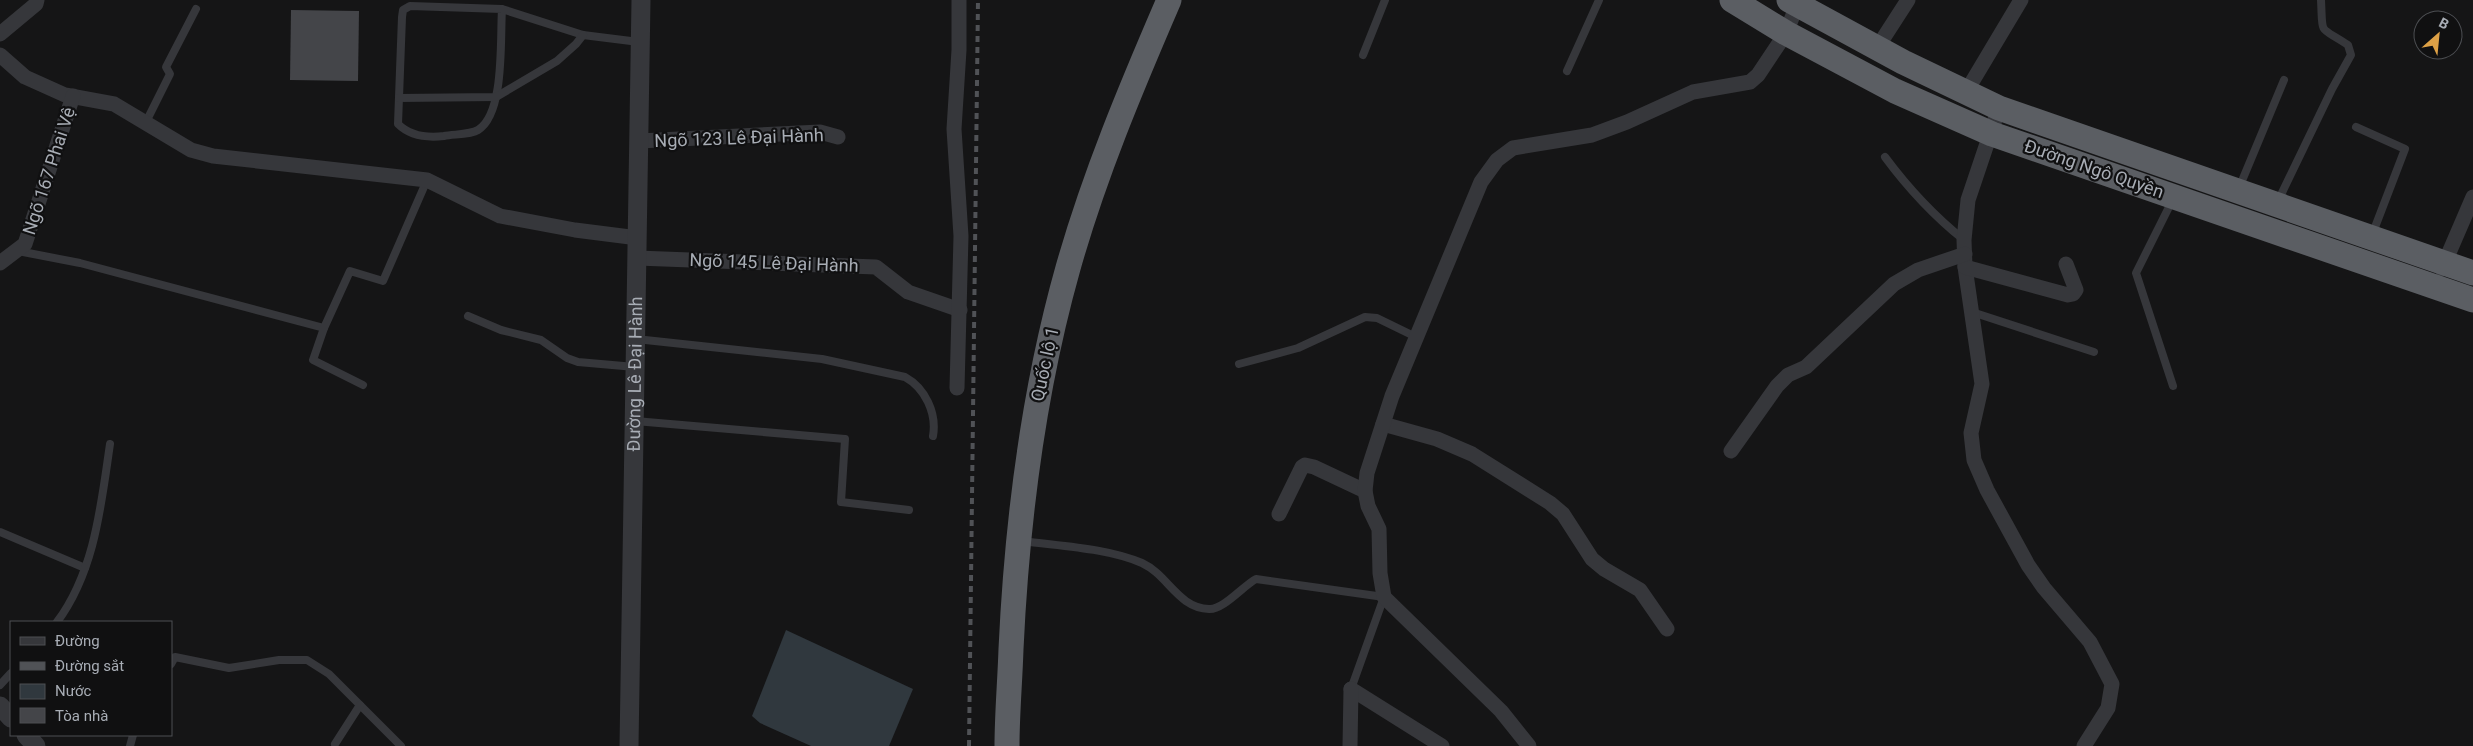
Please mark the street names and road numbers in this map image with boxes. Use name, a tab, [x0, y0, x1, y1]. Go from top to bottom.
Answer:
street label: Ngõ 167 Phai Vệ	[18, 104, 79, 237]
street label: Ngõ 123 Lê Đại Hành	[654, 124, 824, 151]
street label: Đường Ngô Quyền	[2022, 135, 2167, 202]
street label: Ngõ 145 Lê Đại Hành	[689, 249, 859, 276]
street label: Đường Lê Đại Hành	[623, 296, 646, 452]
street label: Quốc lộ 1	[1026, 325, 1063, 403]

